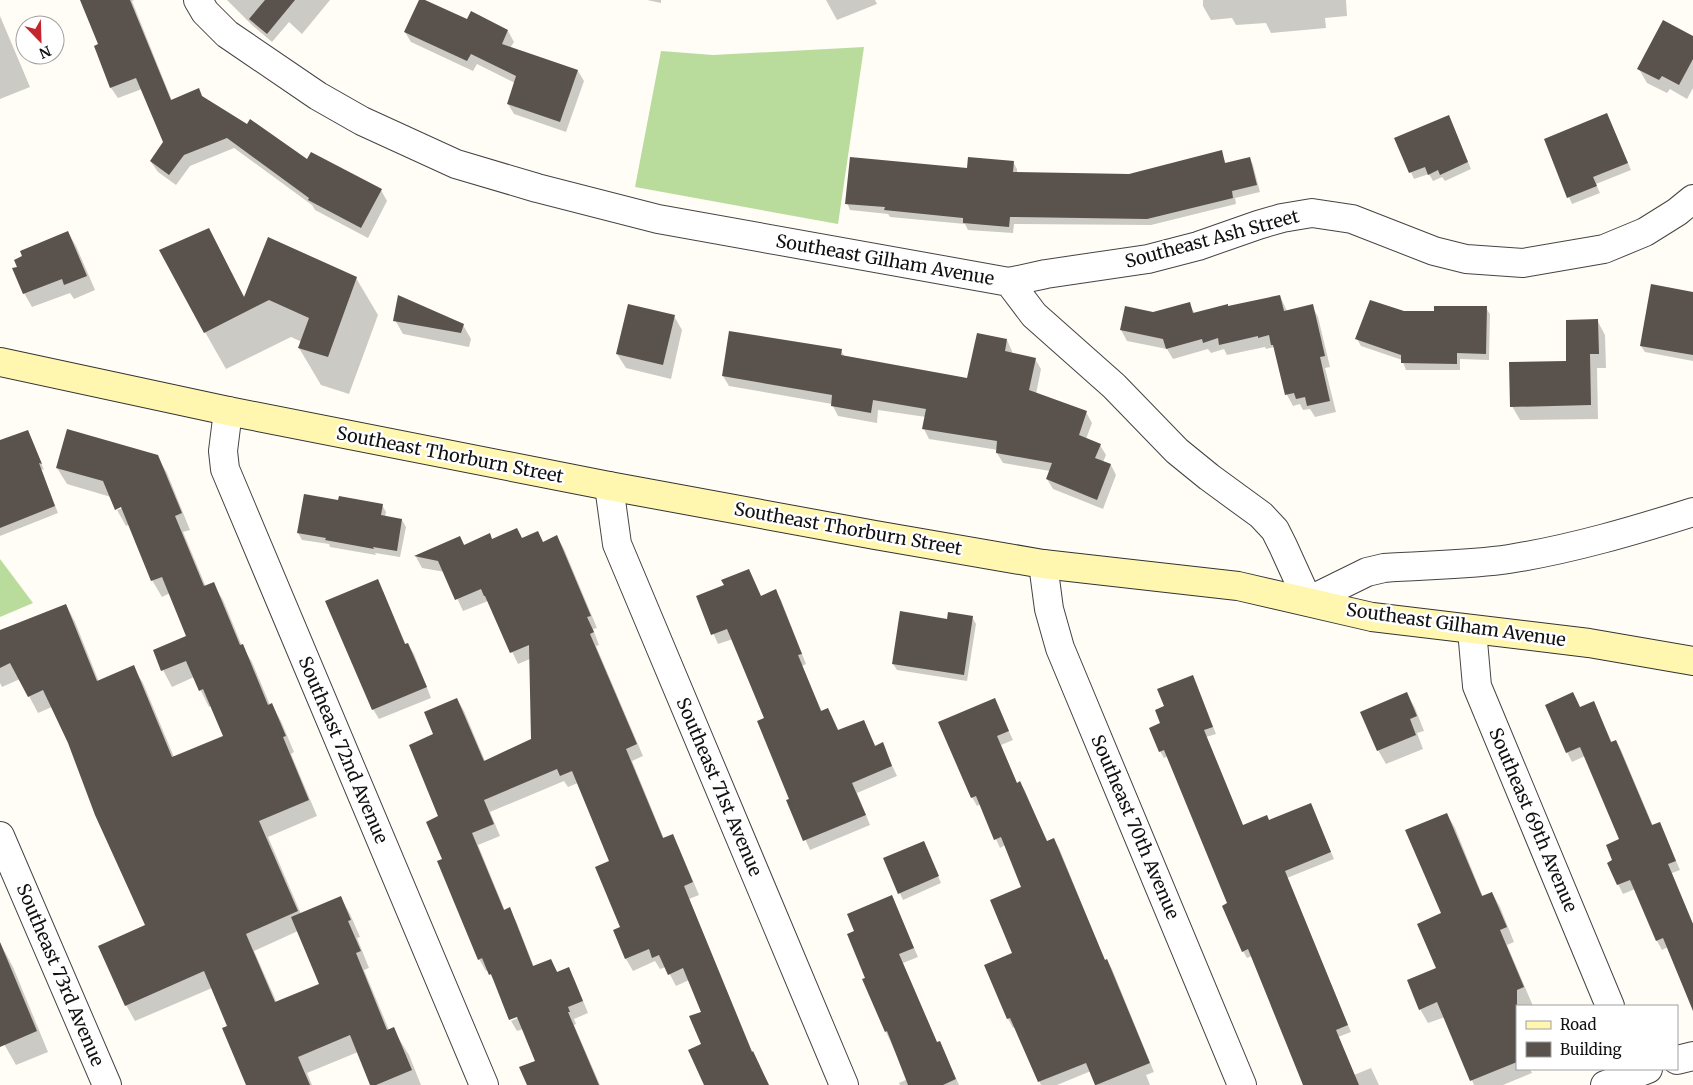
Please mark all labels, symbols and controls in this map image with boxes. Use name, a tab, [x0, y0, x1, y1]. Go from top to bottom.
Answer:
north arrow	[15, 15, 65, 65]
text: N	[36, 42, 54, 62]
street label: Southeast Ash Street	[1122, 204, 1302, 273]
street label: Southeast Gilham Avenue	[774, 229, 996, 290]
street label: Southeast Thorburn Street	[335, 421, 566, 488]
street label: Southeast Thorburn Street	[732, 497, 964, 560]
street label: Southeast Gilham Avenue	[1345, 598, 1567, 651]
street label: Southeast 72nd Avenue	[294, 653, 393, 847]
street label: Southeast 71st Avenue	[671, 694, 768, 880]
street label: Southeast 69th Avenue	[1484, 724, 1583, 915]
street label: Southeast 70th Avenue	[1086, 731, 1185, 922]
street label: Southeast 73rd Avenue	[12, 880, 109, 1070]
legend	[1516, 1005, 1678, 1070]
text: Road	[1560, 1015, 1596, 1034]
text: Building	[1560, 1040, 1622, 1059]

